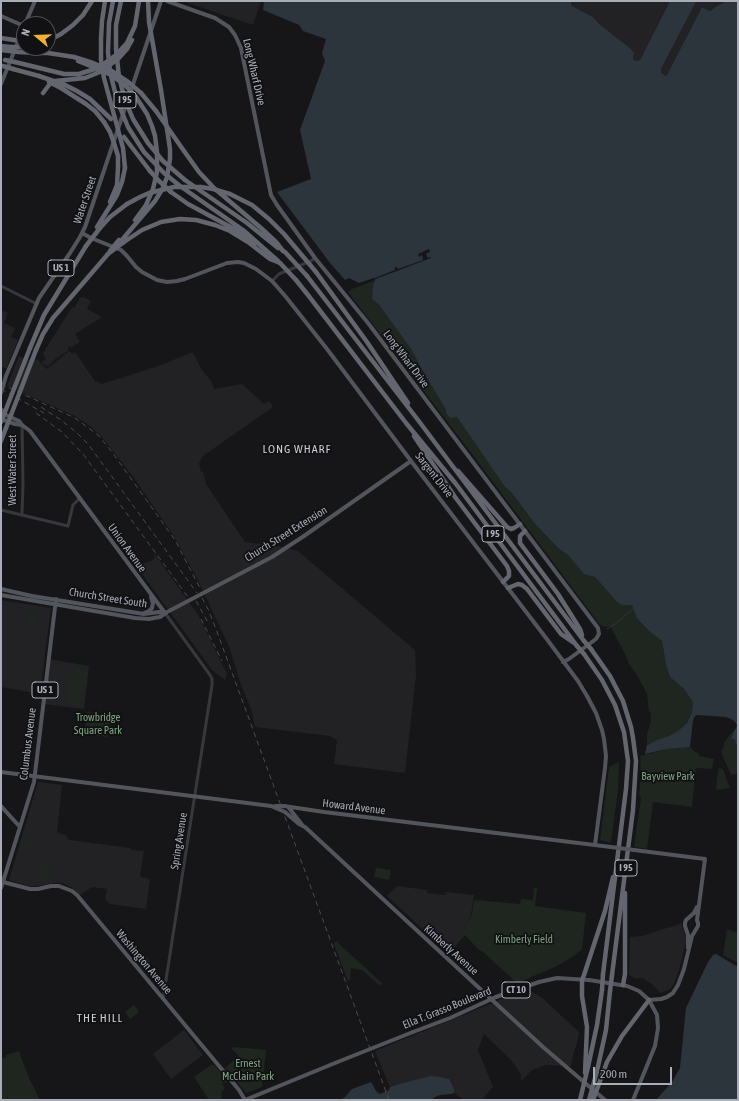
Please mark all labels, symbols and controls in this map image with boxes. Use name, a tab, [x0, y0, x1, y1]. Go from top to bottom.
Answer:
north arrow	[16, 16, 56, 56]
text: N	[19, 27, 32, 37]
street label: Long Wharf Drive	[240, 37, 268, 107]
road number: I 95	[114, 92, 136, 108]
street label: Water Street	[71, 174, 99, 226]
road number: US 1	[48, 260, 74, 276]
street label: Long Wharf Drive	[380, 328, 432, 390]
street label: West Water Street	[6, 435, 20, 505]
district label: LONG WHARF	[263, 442, 331, 456]
street label: Sargent Drive	[412, 450, 456, 500]
street label: Church Street Extension	[242, 503, 330, 565]
street label: Union Avenue	[105, 521, 149, 575]
road number: I 95	[482, 526, 504, 542]
street label: Church Street South	[68, 585, 148, 611]
road number: US 1	[32, 682, 58, 698]
street label: Columbus Avenue	[17, 707, 39, 781]
park label: Trowbridge Square Park	[74, 711, 122, 737]
park label: Bayview Park	[641, 770, 695, 784]
street label: Howard Avenue	[322, 797, 386, 817]
street label: Spring Avenue	[168, 812, 190, 870]
road number: I 95	[615, 860, 637, 876]
street label: Kimberly Avenue	[421, 922, 481, 978]
street label: Washington Avenue	[113, 927, 175, 997]
park label: Kimberly Field	[495, 933, 553, 947]
road number: CT 10	[502, 982, 530, 998]
street label: Ella T. Grasso Boulevard	[401, 984, 493, 1032]
district label: THE HILL	[77, 1011, 123, 1025]
park label: Ernest McClain Park	[222, 1057, 274, 1083]
scale bar	[595, 1059, 674, 1085]
text: 200 m	[600, 1067, 627, 1081]

